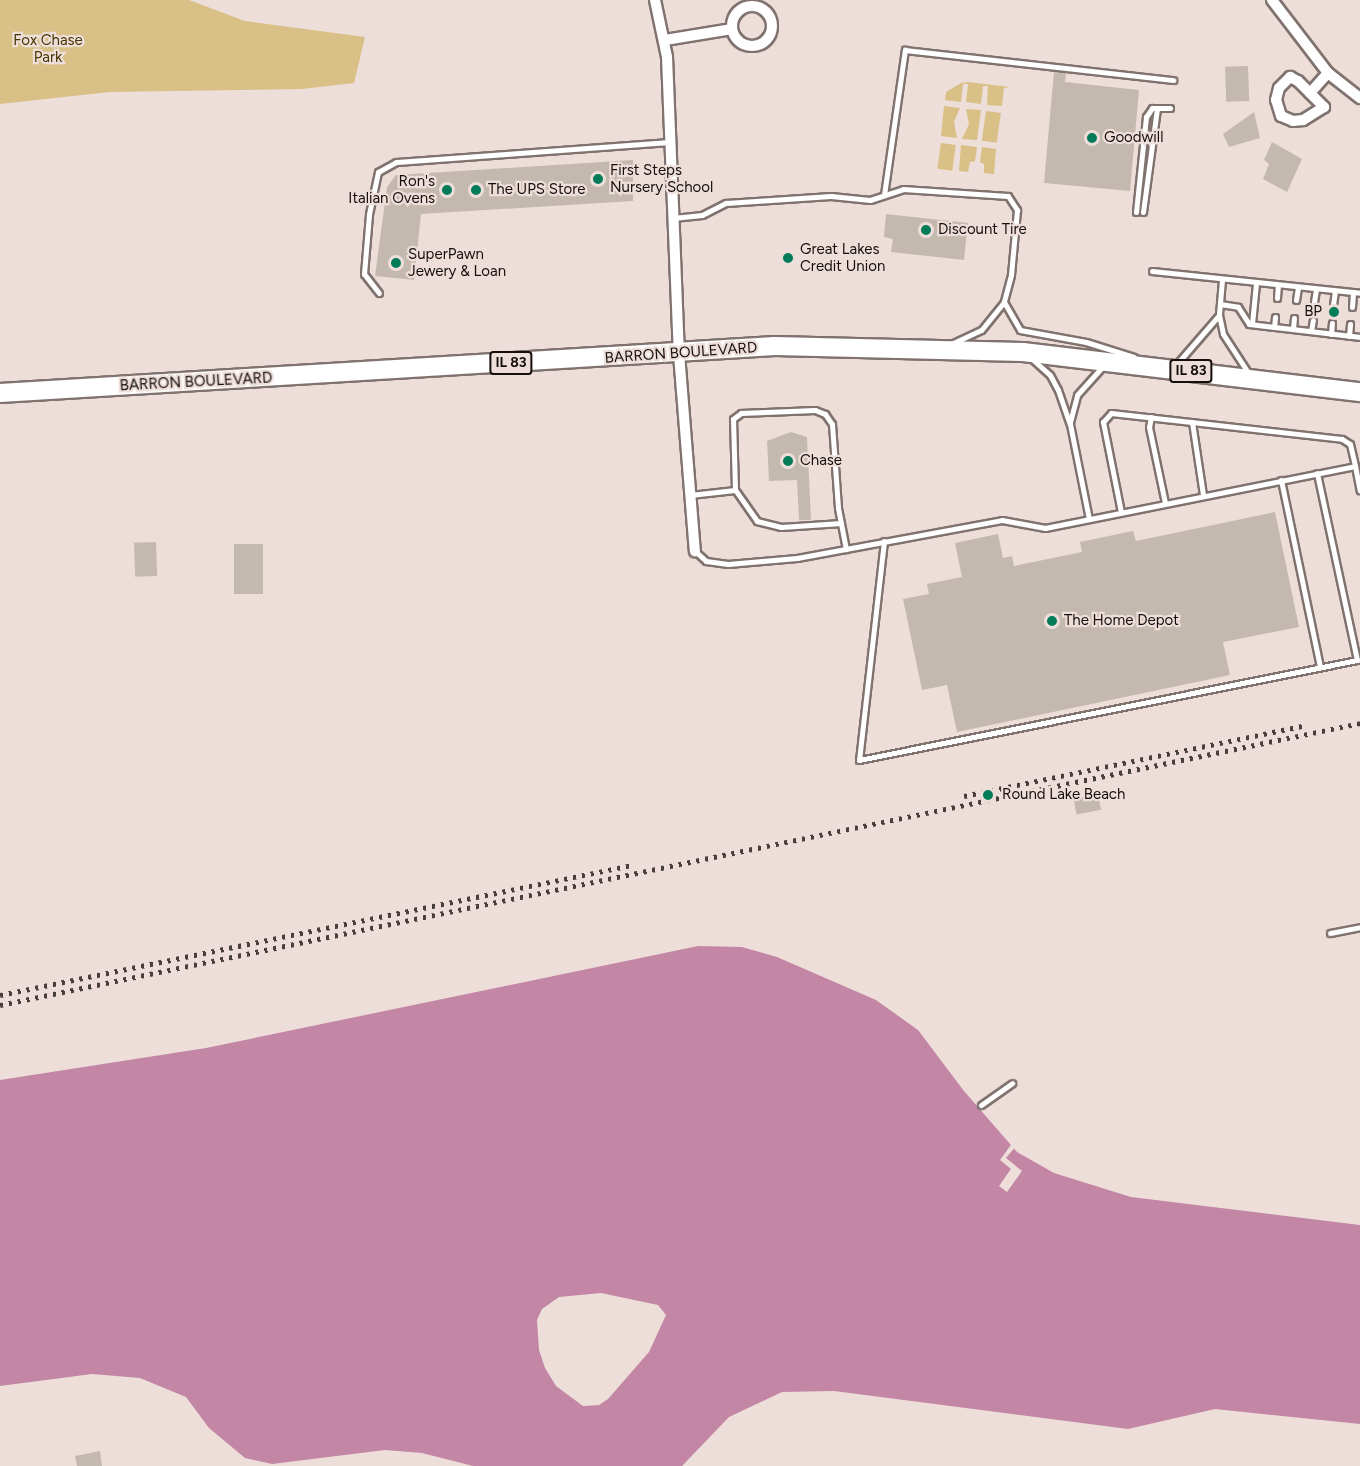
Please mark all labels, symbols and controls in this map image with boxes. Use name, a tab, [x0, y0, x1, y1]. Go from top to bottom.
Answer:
park label: Fox Chase Park	[13, 31, 83, 66]
place label: Goodwill	[1104, 129, 1163, 147]
marker: Goodwill	[1085, 131, 1099, 145]
place label: First Steps Nursery School	[610, 161, 713, 196]
place label: Ron's Italian Ovens	[348, 172, 435, 207]
marker: First Steps Nursery School	[591, 172, 605, 186]
place label: The UPS Store	[488, 181, 586, 199]
marker: Ron's Italian Ovens	[440, 183, 454, 197]
marker: The UPS Store	[469, 183, 483, 197]
place label: Discount Tire	[938, 221, 1027, 239]
marker: Discount Tire	[919, 223, 933, 237]
place label: Great Lakes Credit Union	[800, 240, 885, 275]
place label: SuperPawn Jewery & Loan	[408, 245, 506, 280]
marker: Great Lakes Credit Union	[781, 251, 795, 265]
marker: SuperPawn Jewery & Loan	[389, 256, 403, 270]
place label: BP	[1304, 303, 1322, 321]
marker: BP	[1327, 305, 1341, 319]
street label: BARRON BOULEVARD	[604, 339, 758, 367]
road number: IL 83	[488, 352, 534, 374]
road number: IL 83	[1168, 360, 1214, 382]
street label: BARRON BOULEVARD	[119, 369, 273, 395]
place label: Chase	[800, 452, 842, 470]
marker: Chase	[781, 454, 795, 468]
place label: The Home Depot	[1064, 612, 1179, 630]
marker: The Home Depot	[1045, 614, 1059, 628]
marker: Round Lake Beach	[979, 786, 997, 804]
place label: Round Lake Beach	[1002, 786, 1125, 804]

